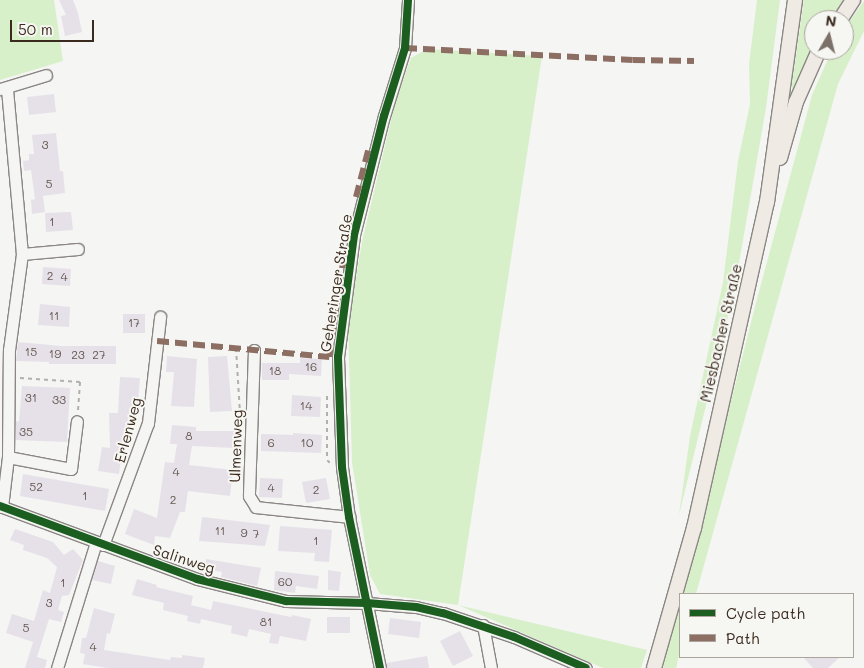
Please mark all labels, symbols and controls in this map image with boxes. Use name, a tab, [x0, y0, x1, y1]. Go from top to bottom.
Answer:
scale bar	[12, 10, 96, 42]
north arrow	[804, 10, 854, 60]
text: N	[824, 10, 838, 31]
text: 50 m	[18, 19, 53, 39]
house number: 3	[41, 138, 49, 152]
house number: 5	[46, 177, 52, 191]
street label: Geheringer Straße	[316, 213, 356, 353]
house number: 1	[49, 215, 55, 229]
street label: Miesbacher Straße	[696, 262, 746, 404]
house number: 2	[47, 269, 53, 283]
house number: 4	[60, 270, 68, 284]
house number: 11	[49, 309, 59, 323]
house number: 17	[128, 316, 140, 330]
house number: 15	[25, 345, 37, 359]
house number: 19	[49, 347, 61, 361]
house number: 23	[71, 348, 85, 362]
house number: 27	[92, 348, 106, 362]
house number: 16	[305, 360, 317, 374]
house number: 18	[269, 364, 281, 378]
house number: 31	[25, 391, 37, 405]
house number: 33	[52, 393, 66, 407]
street label: Erlenweg	[111, 395, 145, 465]
house number: 14	[300, 399, 312, 413]
street label: Ulmenweg	[226, 409, 246, 483]
house number: 35	[19, 425, 33, 439]
house number: 8	[185, 429, 193, 443]
house number: 6	[267, 436, 275, 450]
house number: 10	[301, 436, 313, 450]
house number: 4	[172, 465, 180, 479]
house number: 52	[29, 480, 43, 494]
house number: 4	[267, 481, 275, 495]
house number: 2	[313, 483, 319, 497]
house number: 1	[82, 489, 88, 503]
house number: 2	[170, 493, 176, 507]
house number: 11	[215, 524, 225, 538]
house number: 9	[240, 526, 248, 540]
house number: 7	[253, 527, 259, 541]
house number: 1	[313, 534, 319, 548]
street label: Salinweg	[151, 541, 217, 577]
house number: 60	[278, 575, 292, 589]
house number: 1	[60, 576, 66, 590]
legend	[679, 593, 854, 658]
house number: 3	[45, 596, 53, 610]
text: Cycle path	[726, 603, 805, 623]
house number: 81	[260, 615, 272, 629]
house number: 5	[23, 621, 29, 635]
text: Path	[726, 628, 760, 648]
house number: 4	[89, 640, 97, 654]

